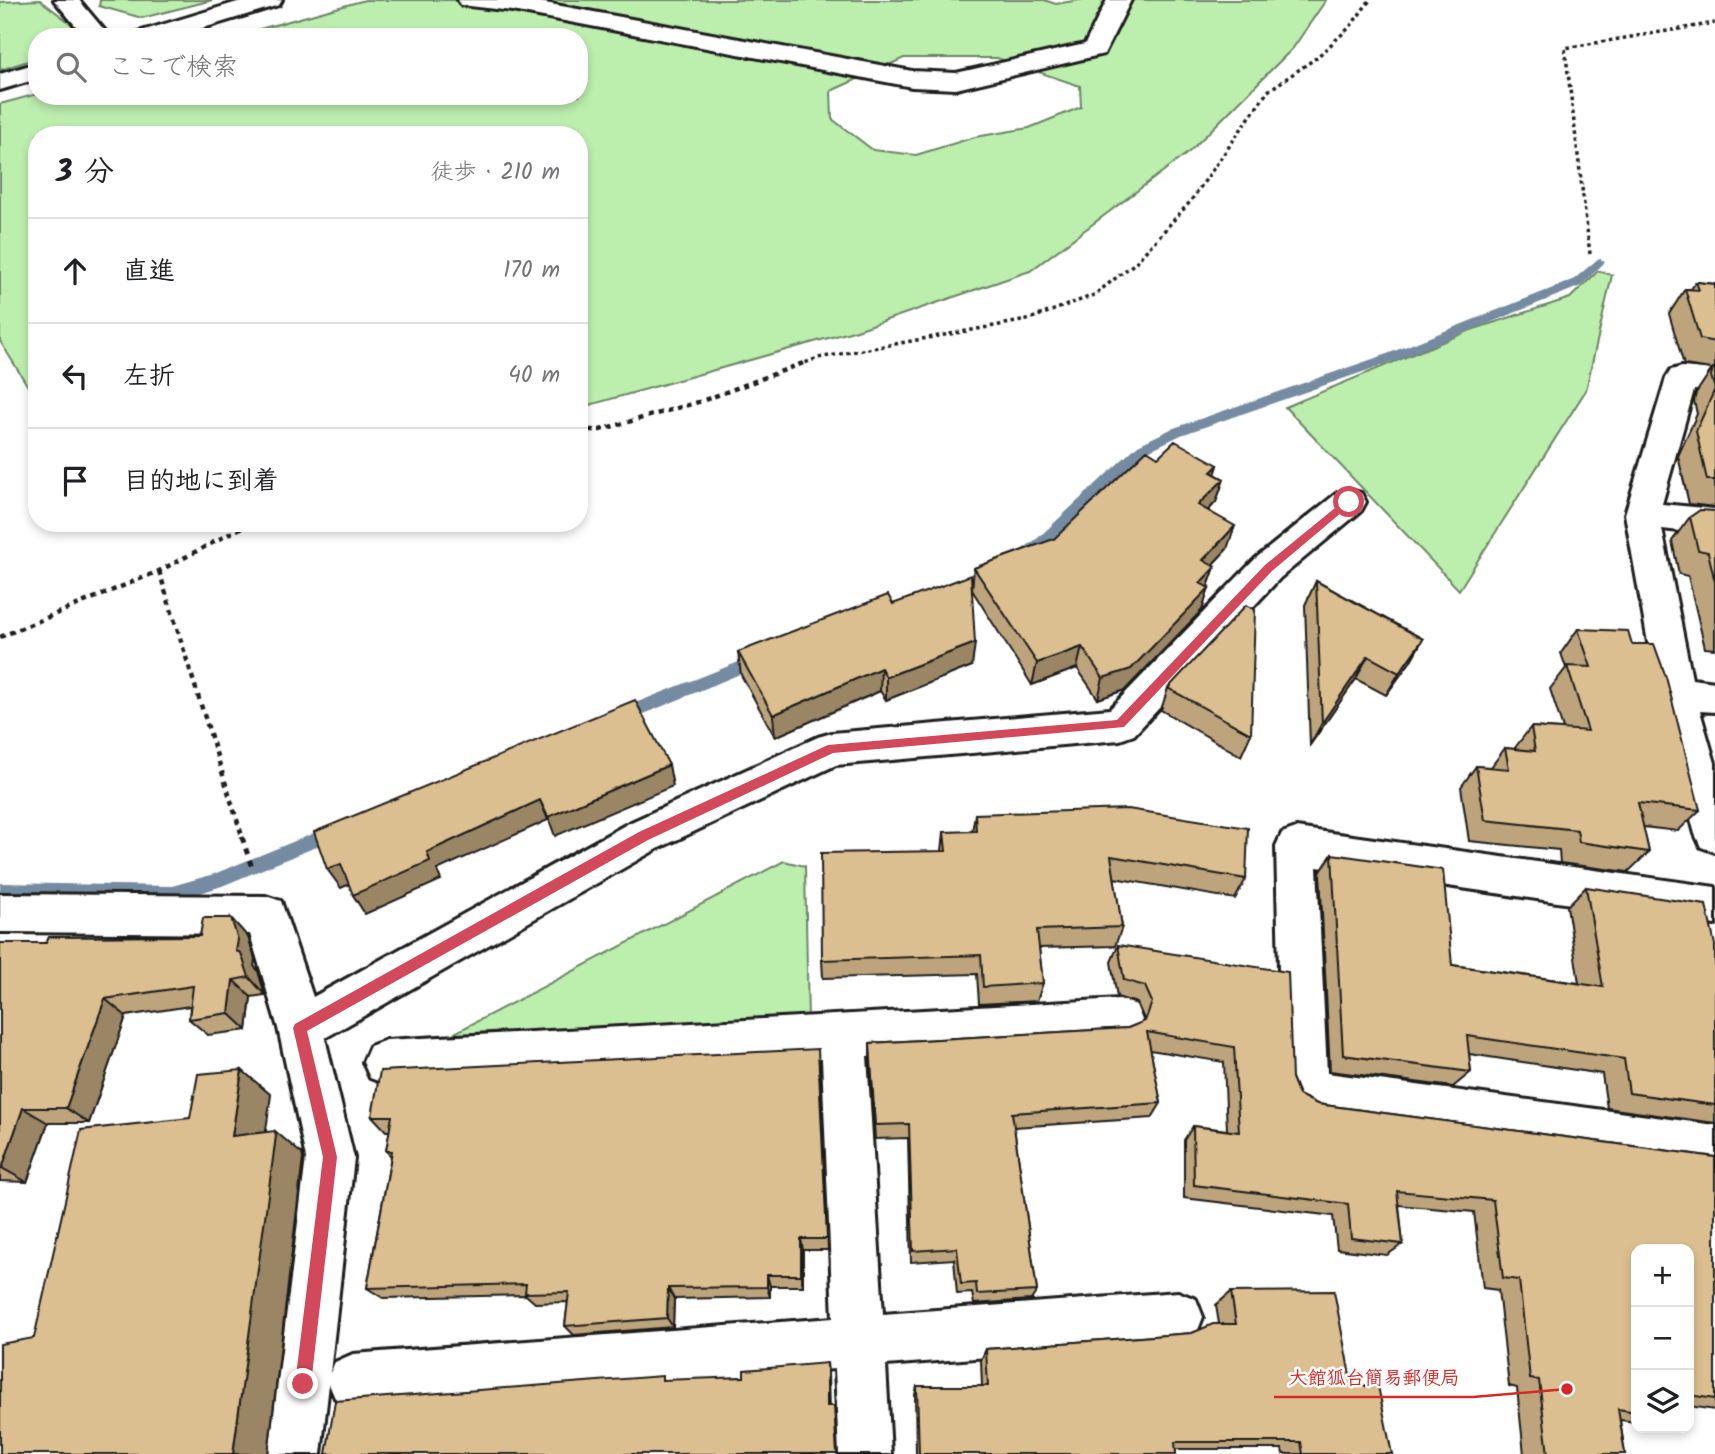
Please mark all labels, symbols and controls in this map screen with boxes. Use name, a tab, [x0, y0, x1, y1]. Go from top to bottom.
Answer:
search box	[28, 28, 588, 105]
text: ここで検索	[108, 47, 238, 89]
icon: search	[52, 48, 90, 86]
text: 3 分	[56, 149, 114, 197]
text: 徒歩 · 210 m	[430, 155, 560, 191]
text: 直進	[123, 251, 175, 293]
icon: ahead	[56, 252, 94, 290]
text: 170 m	[503, 253, 560, 289]
text: 左折	[123, 356, 175, 398]
icon: left	[56, 357, 94, 395]
text: 40 m	[508, 358, 560, 394]
text: 目的地に到着	[123, 461, 279, 503]
icon: arrive	[56, 462, 94, 500]
route start	[1333, 486, 1364, 517]
map controls	[1631, 1244, 1694, 1433]
button: +	[1631, 1244, 1694, 1307]
button: −	[1631, 1307, 1694, 1370]
callout: 大館狐台簡易郵便局	[1274, 1357, 1473, 1397]
text: 大館狐台簡易郵便局	[1288, 1364, 1460, 1394]
route end	[287, 1368, 318, 1399]
button: layers	[1631, 1370, 1694, 1433]

